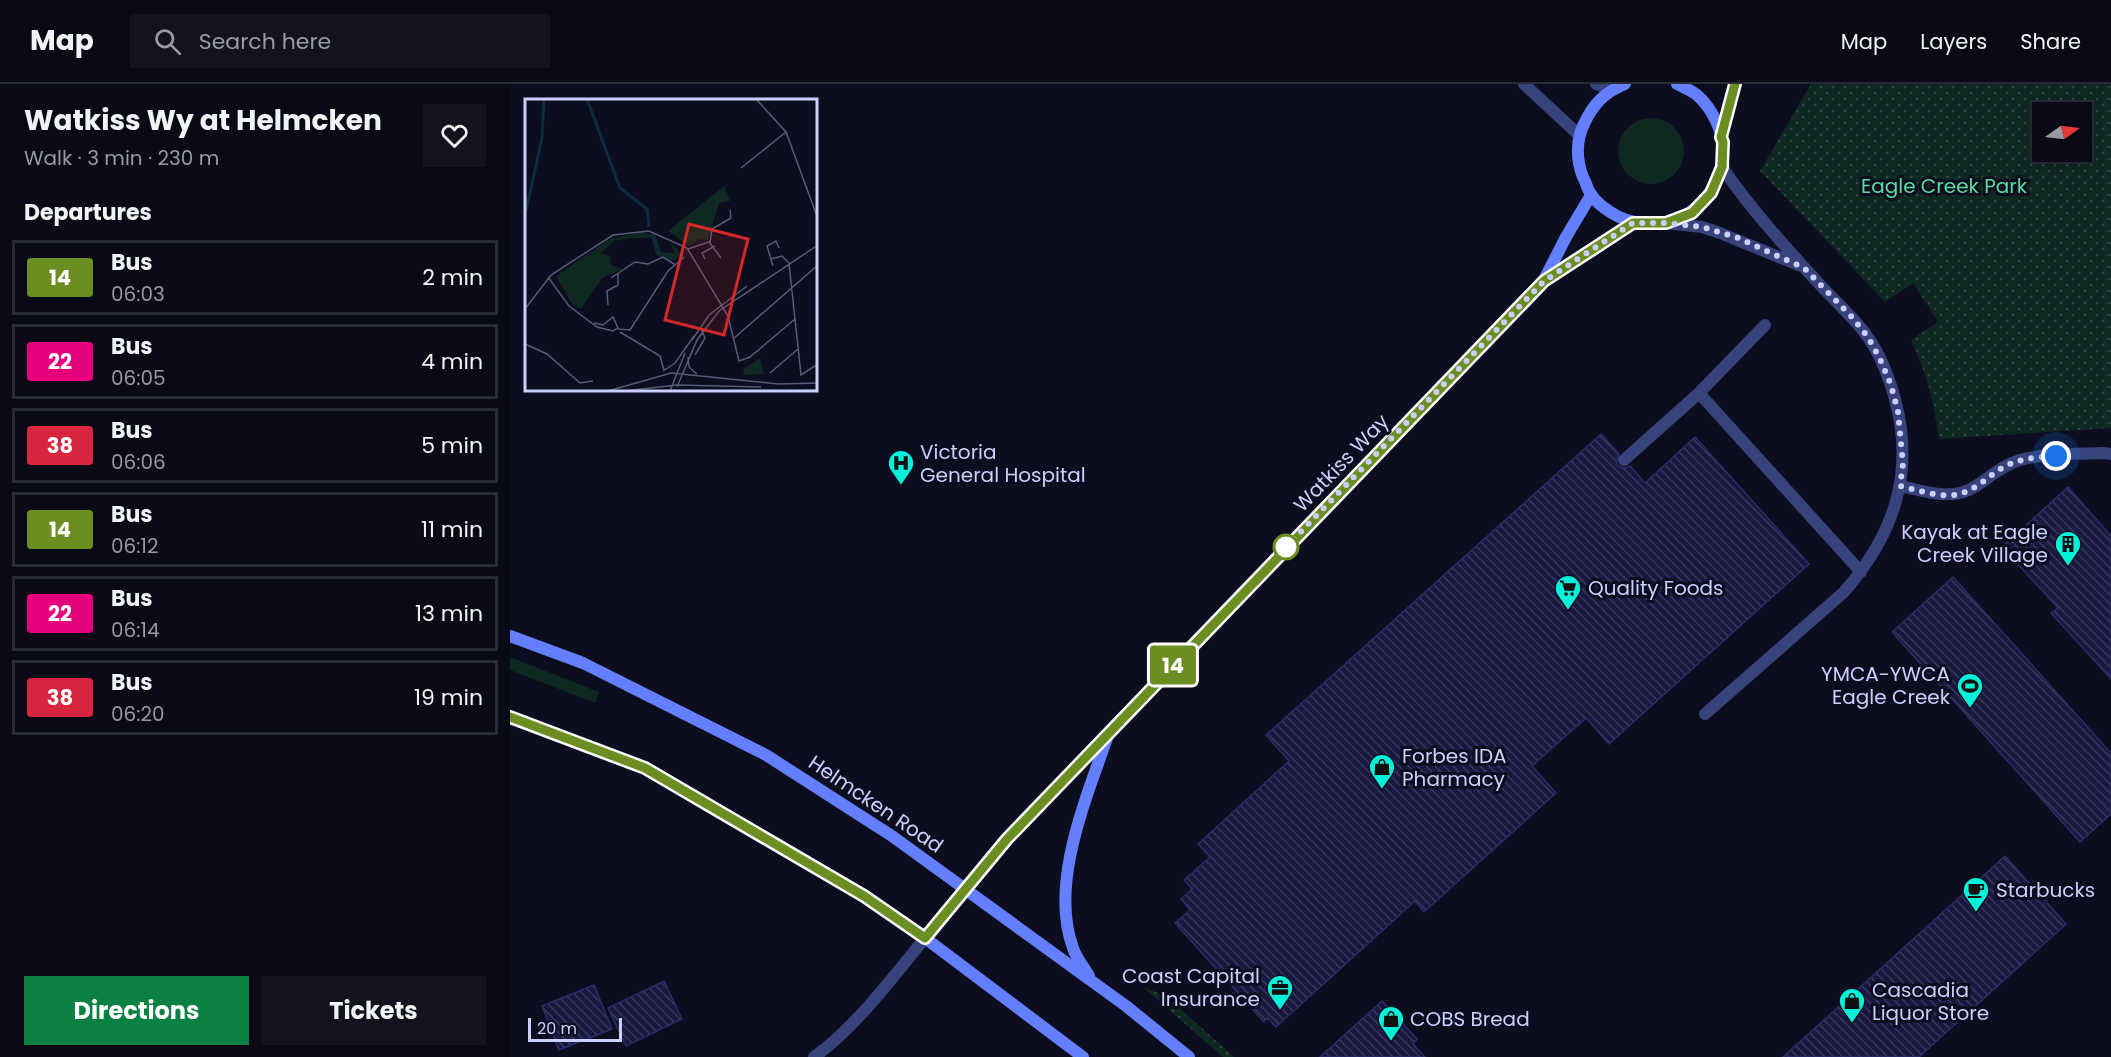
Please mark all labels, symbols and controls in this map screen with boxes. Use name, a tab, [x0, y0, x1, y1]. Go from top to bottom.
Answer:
search box	[130, 14, 550, 68]
text: Map	[30, 21, 94, 60]
icon: search	[151, 25, 184, 58]
text: Search here	[199, 26, 331, 57]
text: Map	[1841, 27, 1887, 56]
text: Layers	[1920, 27, 1987, 56]
text: Share	[2020, 27, 2081, 56]
inset map	[525, 99, 818, 392]
text: Watkiss Wy at Helmcken	[24, 101, 382, 140]
north arrow	[2032, 102, 2092, 162]
map controls	[2032, 102, 2092, 162]
button: heart	[423, 104, 486, 167]
text: Walk · 3 min · 230 m	[24, 144, 219, 172]
park label: Eagle Creek Park	[1861, 172, 2028, 200]
text: Departures	[24, 197, 152, 228]
text: Bus	[111, 247, 153, 278]
text: 2 min	[422, 262, 483, 293]
text: 14	[49, 263, 71, 292]
text: 06:03	[111, 280, 165, 308]
text: Bus	[111, 331, 153, 362]
text: 4 min	[421, 346, 483, 377]
text: 22	[48, 347, 72, 376]
text: 06:05	[111, 364, 166, 392]
street label: Watkiss Way	[1287, 408, 1395, 518]
text: Bus	[111, 415, 153, 446]
text: 5 min	[421, 430, 483, 461]
text: 38	[47, 431, 73, 460]
place label: Victoria General Hospital	[920, 438, 1086, 489]
your location	[2041, 441, 2071, 471]
text: 06:06	[111, 448, 166, 476]
hospital icon: Victoria General Hospital	[886, 448, 916, 486]
text: Bus	[111, 499, 153, 530]
text: 11 min	[421, 514, 483, 545]
text: 14	[49, 515, 71, 544]
place label: Kayak at Eagle Creek Village	[1901, 518, 2048, 569]
building icon: Kayak at Eagle Creek Village	[2053, 529, 2083, 567]
text: 06:12	[111, 532, 158, 560]
unlabelled marker	[1273, 534, 1299, 560]
supermarket icon: Quality Foods	[1553, 573, 1583, 611]
place label: Quality Foods	[1588, 574, 1723, 602]
text: Bus	[111, 583, 153, 614]
text: 13 min	[415, 598, 483, 629]
text: 22	[48, 599, 72, 628]
text: 06:14	[111, 616, 160, 644]
line badge: 14	[1146, 646, 1200, 684]
text: 14	[1162, 651, 1184, 680]
place label: YMCA-YWCA Eagle Creek	[1821, 660, 1951, 711]
text: Bus	[111, 667, 153, 698]
sports icon: YMCA-YWCA Eagle Creek	[1955, 671, 1985, 709]
text: 19 min	[414, 682, 483, 713]
text: 38	[47, 683, 73, 712]
text: 06:20	[111, 700, 165, 728]
place label: Forbes IDA Pharmacy	[1402, 742, 1507, 793]
street label: Helmcken Road	[803, 749, 949, 859]
shop icon: Forbes IDA Pharmacy	[1367, 752, 1397, 790]
cafe icon: Starbucks	[1961, 875, 1991, 913]
place label: Starbucks	[1996, 876, 2095, 904]
place label: Coast Capital Insurance	[1122, 962, 1260, 1013]
office icon: Coast Capital Insurance	[1265, 973, 1295, 1011]
button: Directions	[24, 976, 249, 1045]
button: Tickets	[261, 976, 486, 1045]
place label: Cascadia Liquor Store	[1872, 976, 1989, 1027]
shop icon: Cascadia Liquor Store	[1837, 986, 1867, 1024]
shop icon: COBS Bread	[1376, 1004, 1406, 1042]
place label: COBS Bread	[1410, 1005, 1530, 1033]
scale bar	[528, 1015, 622, 1042]
text: 20 m	[537, 1017, 577, 1040]

